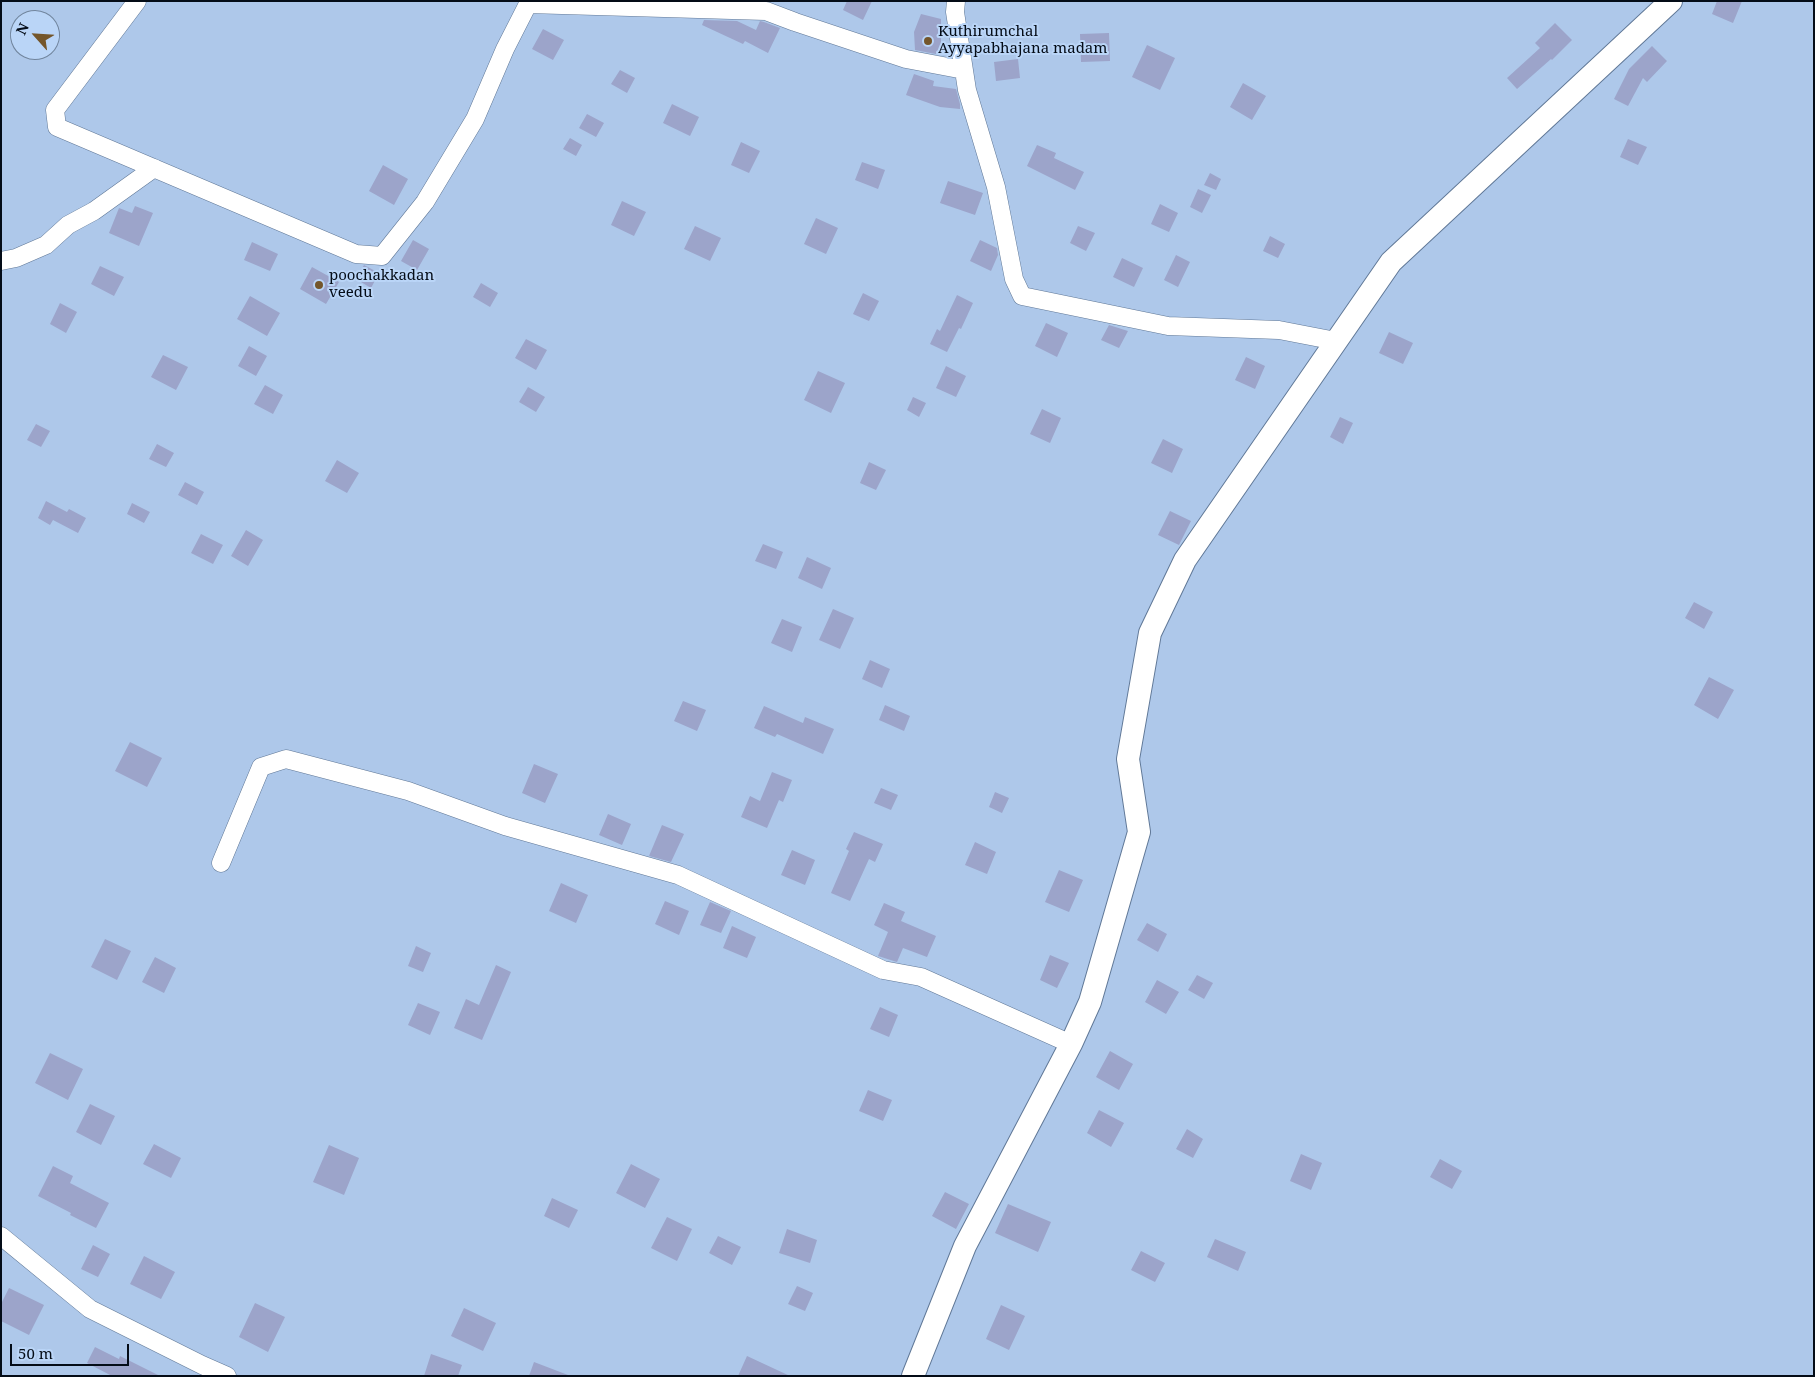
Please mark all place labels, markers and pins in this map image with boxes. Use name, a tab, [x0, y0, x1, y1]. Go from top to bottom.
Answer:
place label: Kuthirumchal Ayyapabhajana madam	[938, 23, 1107, 58]
marker: Kuthirumchal Ayyapabhajana madam	[922, 35, 934, 47]
place label: poochakkadan veedu	[329, 267, 434, 302]
marker: poochakkadan veedu	[313, 279, 325, 291]

